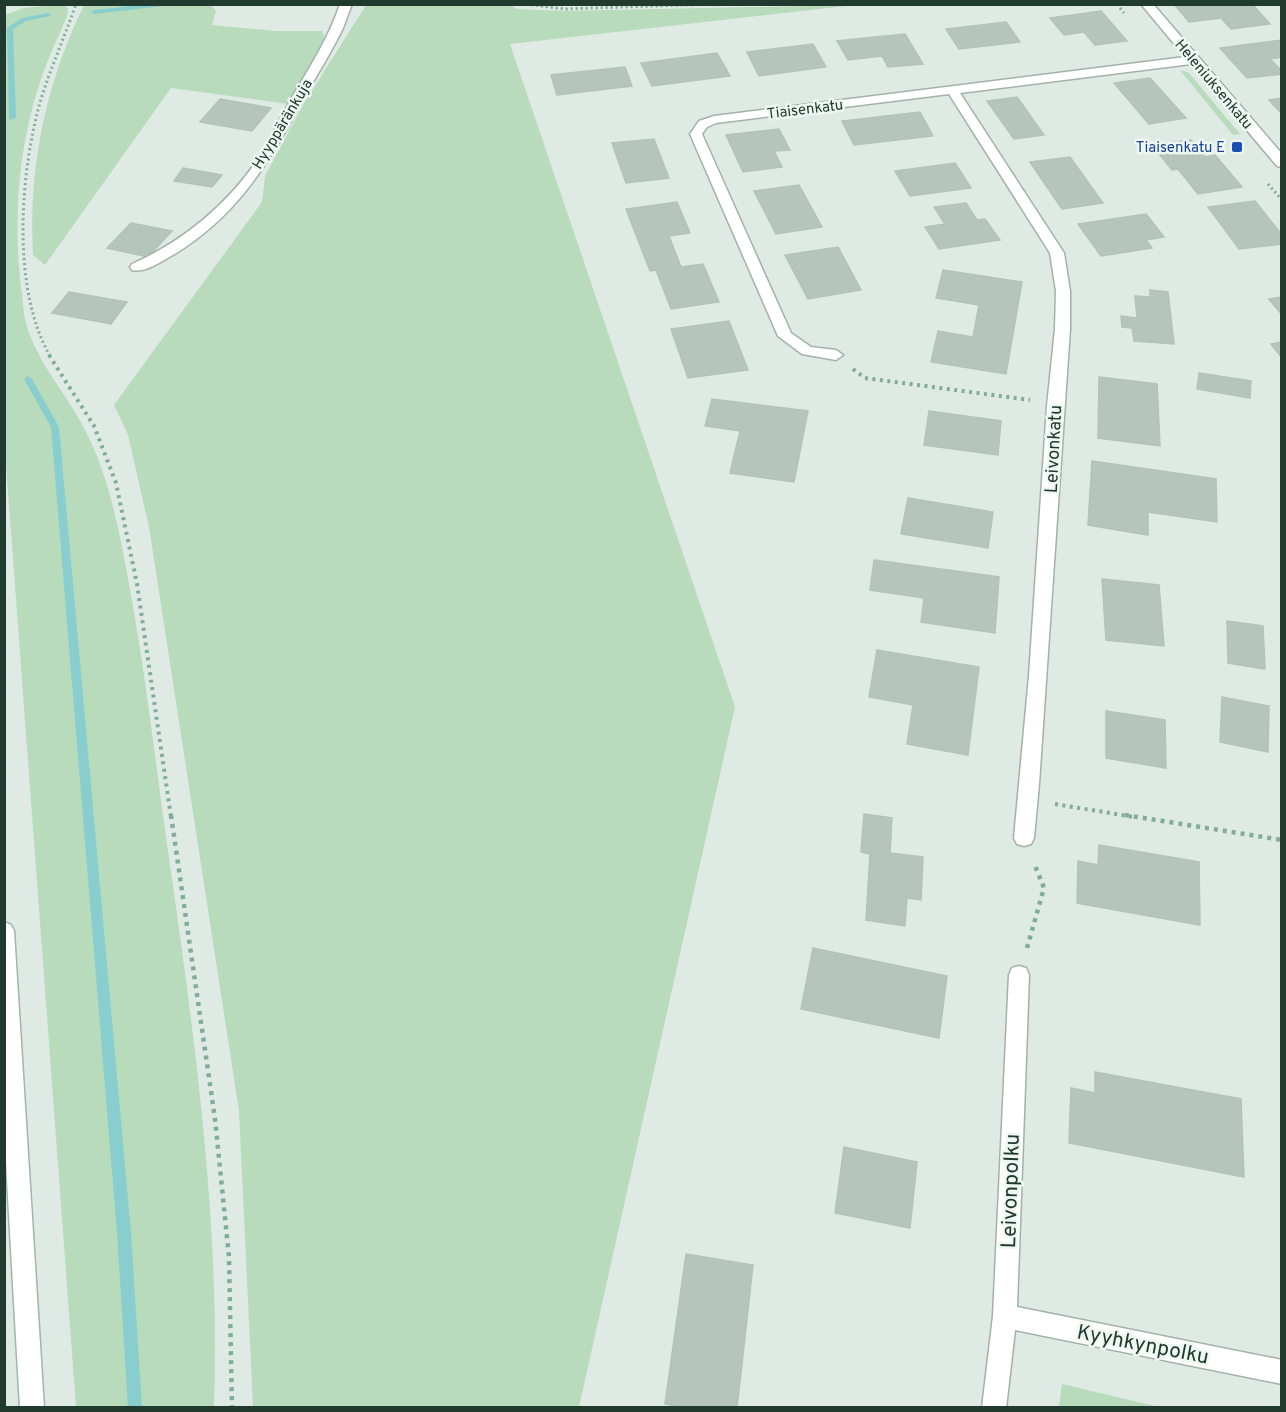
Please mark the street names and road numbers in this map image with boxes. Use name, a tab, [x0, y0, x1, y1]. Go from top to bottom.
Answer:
street label: Heleniuksenkatu	[1170, 36, 1256, 134]
street label: Hyyppäränkuja	[249, 76, 318, 173]
street label: Tiaisenkatu	[766, 96, 844, 125]
street label: Leivonkatu	[1041, 404, 1068, 494]
street label: Leivonpolku	[996, 1133, 1027, 1249]
street label: Kyyhkynpolku	[1074, 1319, 1211, 1372]

